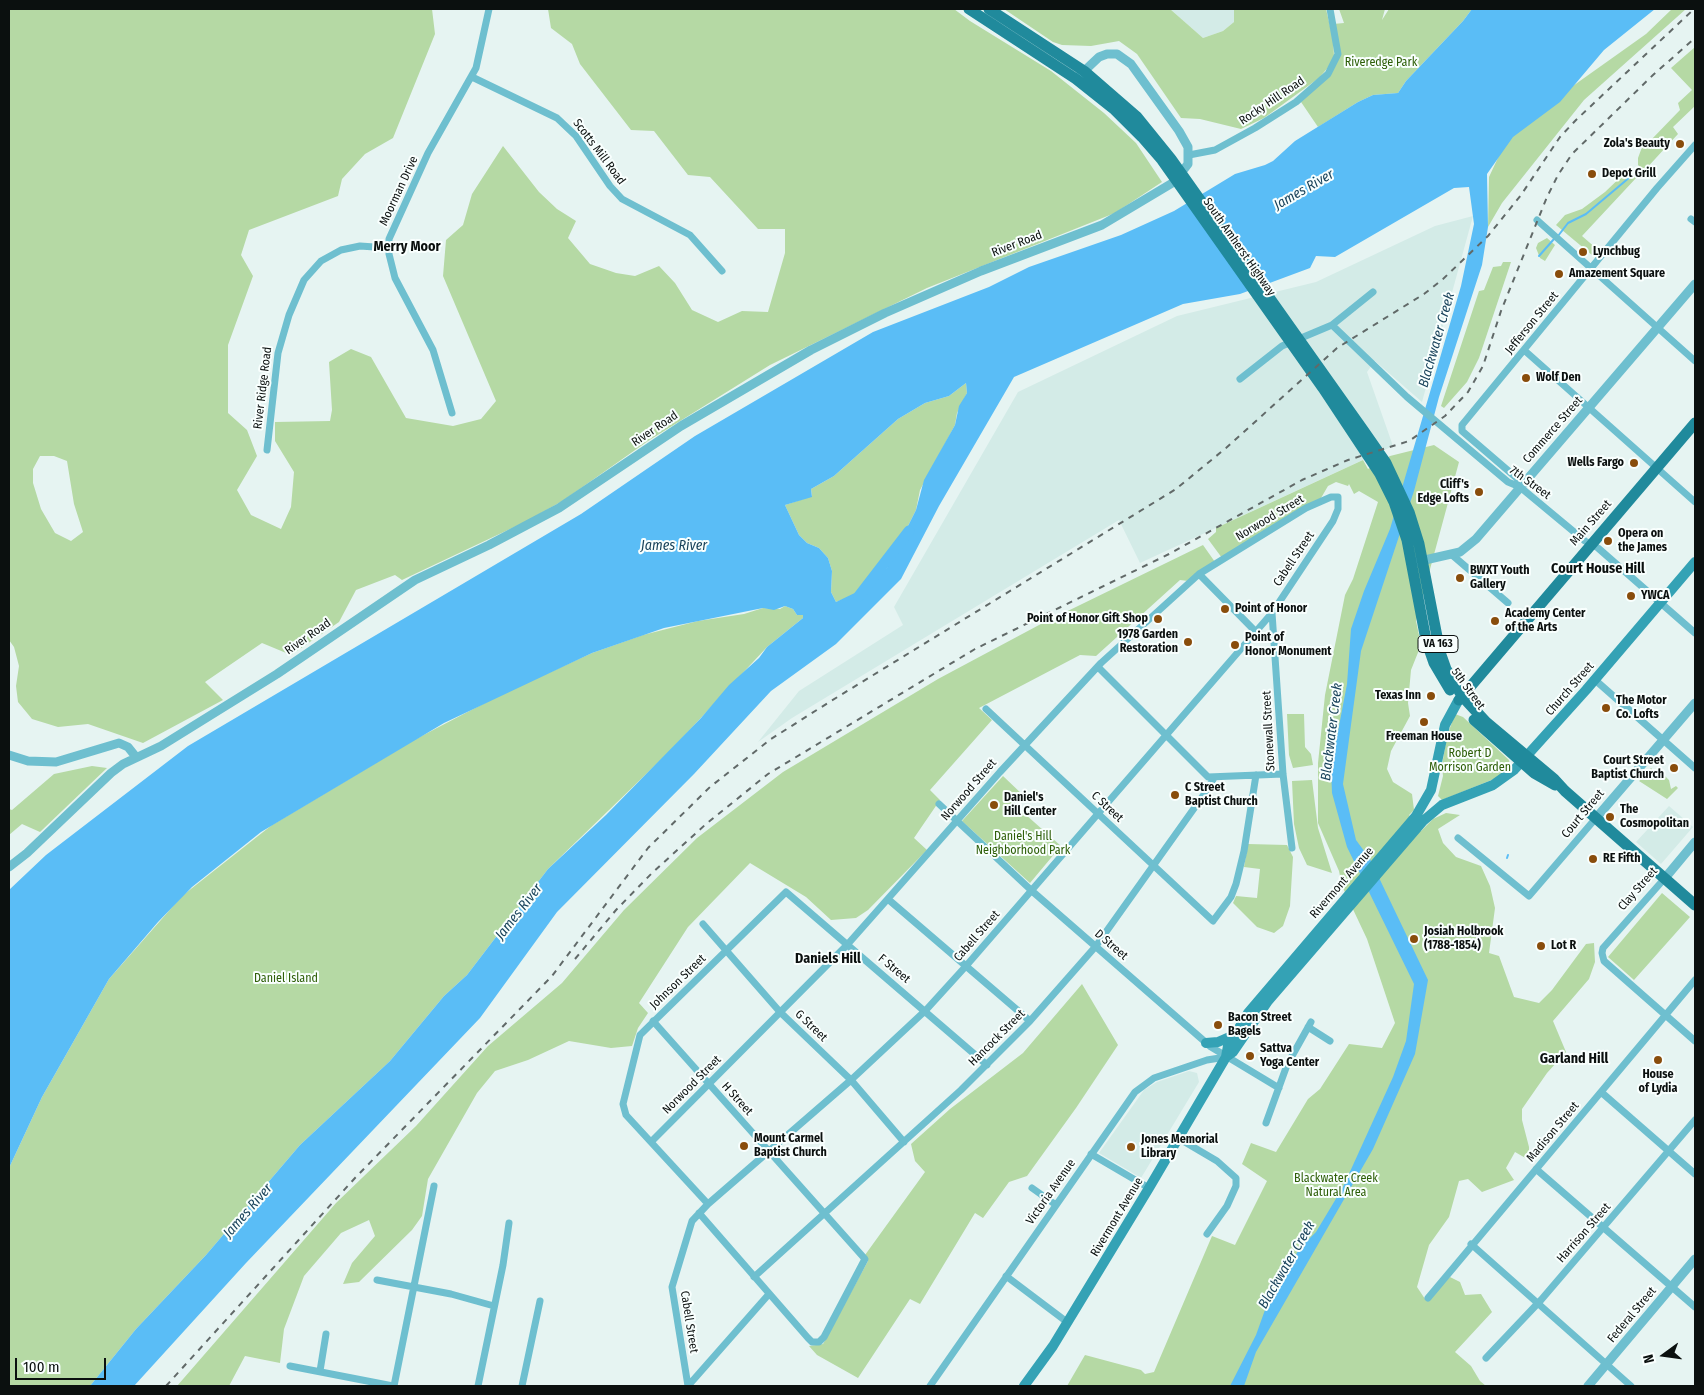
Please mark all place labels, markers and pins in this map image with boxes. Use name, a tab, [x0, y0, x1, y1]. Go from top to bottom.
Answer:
place label: Zola's Beauty	[1604, 137, 1670, 151]
marker: Zola's Beauty	[1674, 138, 1686, 150]
place label: Depot Grill	[1602, 167, 1656, 181]
marker: Depot Grill	[1586, 168, 1598, 180]
place label: Lynchbug	[1593, 245, 1640, 259]
marker: Lynchbug	[1577, 246, 1589, 258]
place label: Amazement Square	[1569, 267, 1665, 281]
marker: Amazement Square	[1553, 268, 1565, 280]
place label: Wolf Den	[1536, 371, 1581, 385]
marker: Wolf Den	[1520, 372, 1532, 384]
place label: Wells Fargo	[1568, 456, 1624, 470]
marker: Wells Fargo	[1628, 457, 1640, 469]
place label: Cliff's Edge Lofts	[1418, 478, 1469, 506]
marker: Cliff's Edge Lofts	[1473, 486, 1485, 498]
place label: Opera on the James	[1618, 527, 1667, 555]
marker: Opera on the James	[1602, 535, 1614, 547]
place label: BWXT Youth Gallery	[1470, 564, 1529, 592]
marker: BWXT Youth Gallery	[1454, 572, 1466, 584]
place label: YWCA	[1641, 589, 1670, 603]
marker: YWCA	[1625, 590, 1637, 602]
place label: Point of Honor	[1235, 602, 1307, 616]
marker: Point of Honor	[1219, 603, 1231, 615]
place label: Academy Center of the Arts	[1505, 607, 1585, 635]
place label: Point of Honor Gift Shop	[1027, 612, 1148, 626]
marker: Point of Honor Gift Shop	[1152, 613, 1164, 625]
marker: Academy Center of the Arts	[1489, 615, 1501, 627]
place label: 1978 Garden Restoration	[1117, 628, 1178, 656]
place label: Point of Honor Monument	[1245, 631, 1332, 659]
marker: 1978 Garden Restoration	[1182, 636, 1194, 648]
marker: Point of Honor Monument	[1229, 639, 1241, 651]
place label: Texas Inn	[1375, 689, 1421, 703]
marker: Texas Inn	[1425, 690, 1437, 702]
place label: The Motor Co. Lofts	[1616, 694, 1667, 722]
marker: The Motor Co. Lofts	[1600, 702, 1612, 714]
marker: Freeman House	[1418, 716, 1430, 728]
place label: Freeman House	[1386, 730, 1462, 744]
place label: Court Street Baptist Church	[1591, 754, 1664, 782]
marker: Court Street Baptist Church	[1668, 762, 1680, 774]
place label: C Street Baptist Church	[1185, 781, 1258, 809]
marker: C Street Baptist Church	[1169, 789, 1181, 801]
place label: Daniel's Hill Center	[1004, 791, 1056, 819]
marker: Daniel's Hill Center	[988, 799, 1000, 811]
place label: The Cosmopolitan	[1620, 803, 1689, 831]
marker: The Cosmopolitan	[1604, 811, 1616, 823]
place label: RE Fifth	[1603, 852, 1641, 866]
marker: RE Fifth	[1587, 853, 1599, 865]
place label: Josiah Holbrook (1788-1854)	[1424, 925, 1503, 953]
marker: Josiah Holbrook (1788-1854)	[1408, 933, 1420, 945]
place label: Lot R	[1551, 939, 1576, 953]
marker: Lot R	[1535, 940, 1547, 952]
place label: Bacon Street Bagels	[1228, 1011, 1292, 1039]
marker: Bacon Street Bagels	[1212, 1019, 1224, 1031]
place label: Sattva Yoga Center	[1260, 1042, 1319, 1070]
marker: Sattva Yoga Center	[1244, 1050, 1256, 1062]
marker: House of Lydia	[1652, 1054, 1664, 1066]
place label: House of Lydia	[1639, 1068, 1677, 1096]
place label: Mount Carmel Baptist Church	[754, 1132, 827, 1160]
place label: Jones Memorial Library	[1141, 1133, 1218, 1161]
marker: Mount Carmel Baptist Church	[738, 1140, 750, 1152]
marker: Jones Memorial Library	[1125, 1141, 1137, 1153]

